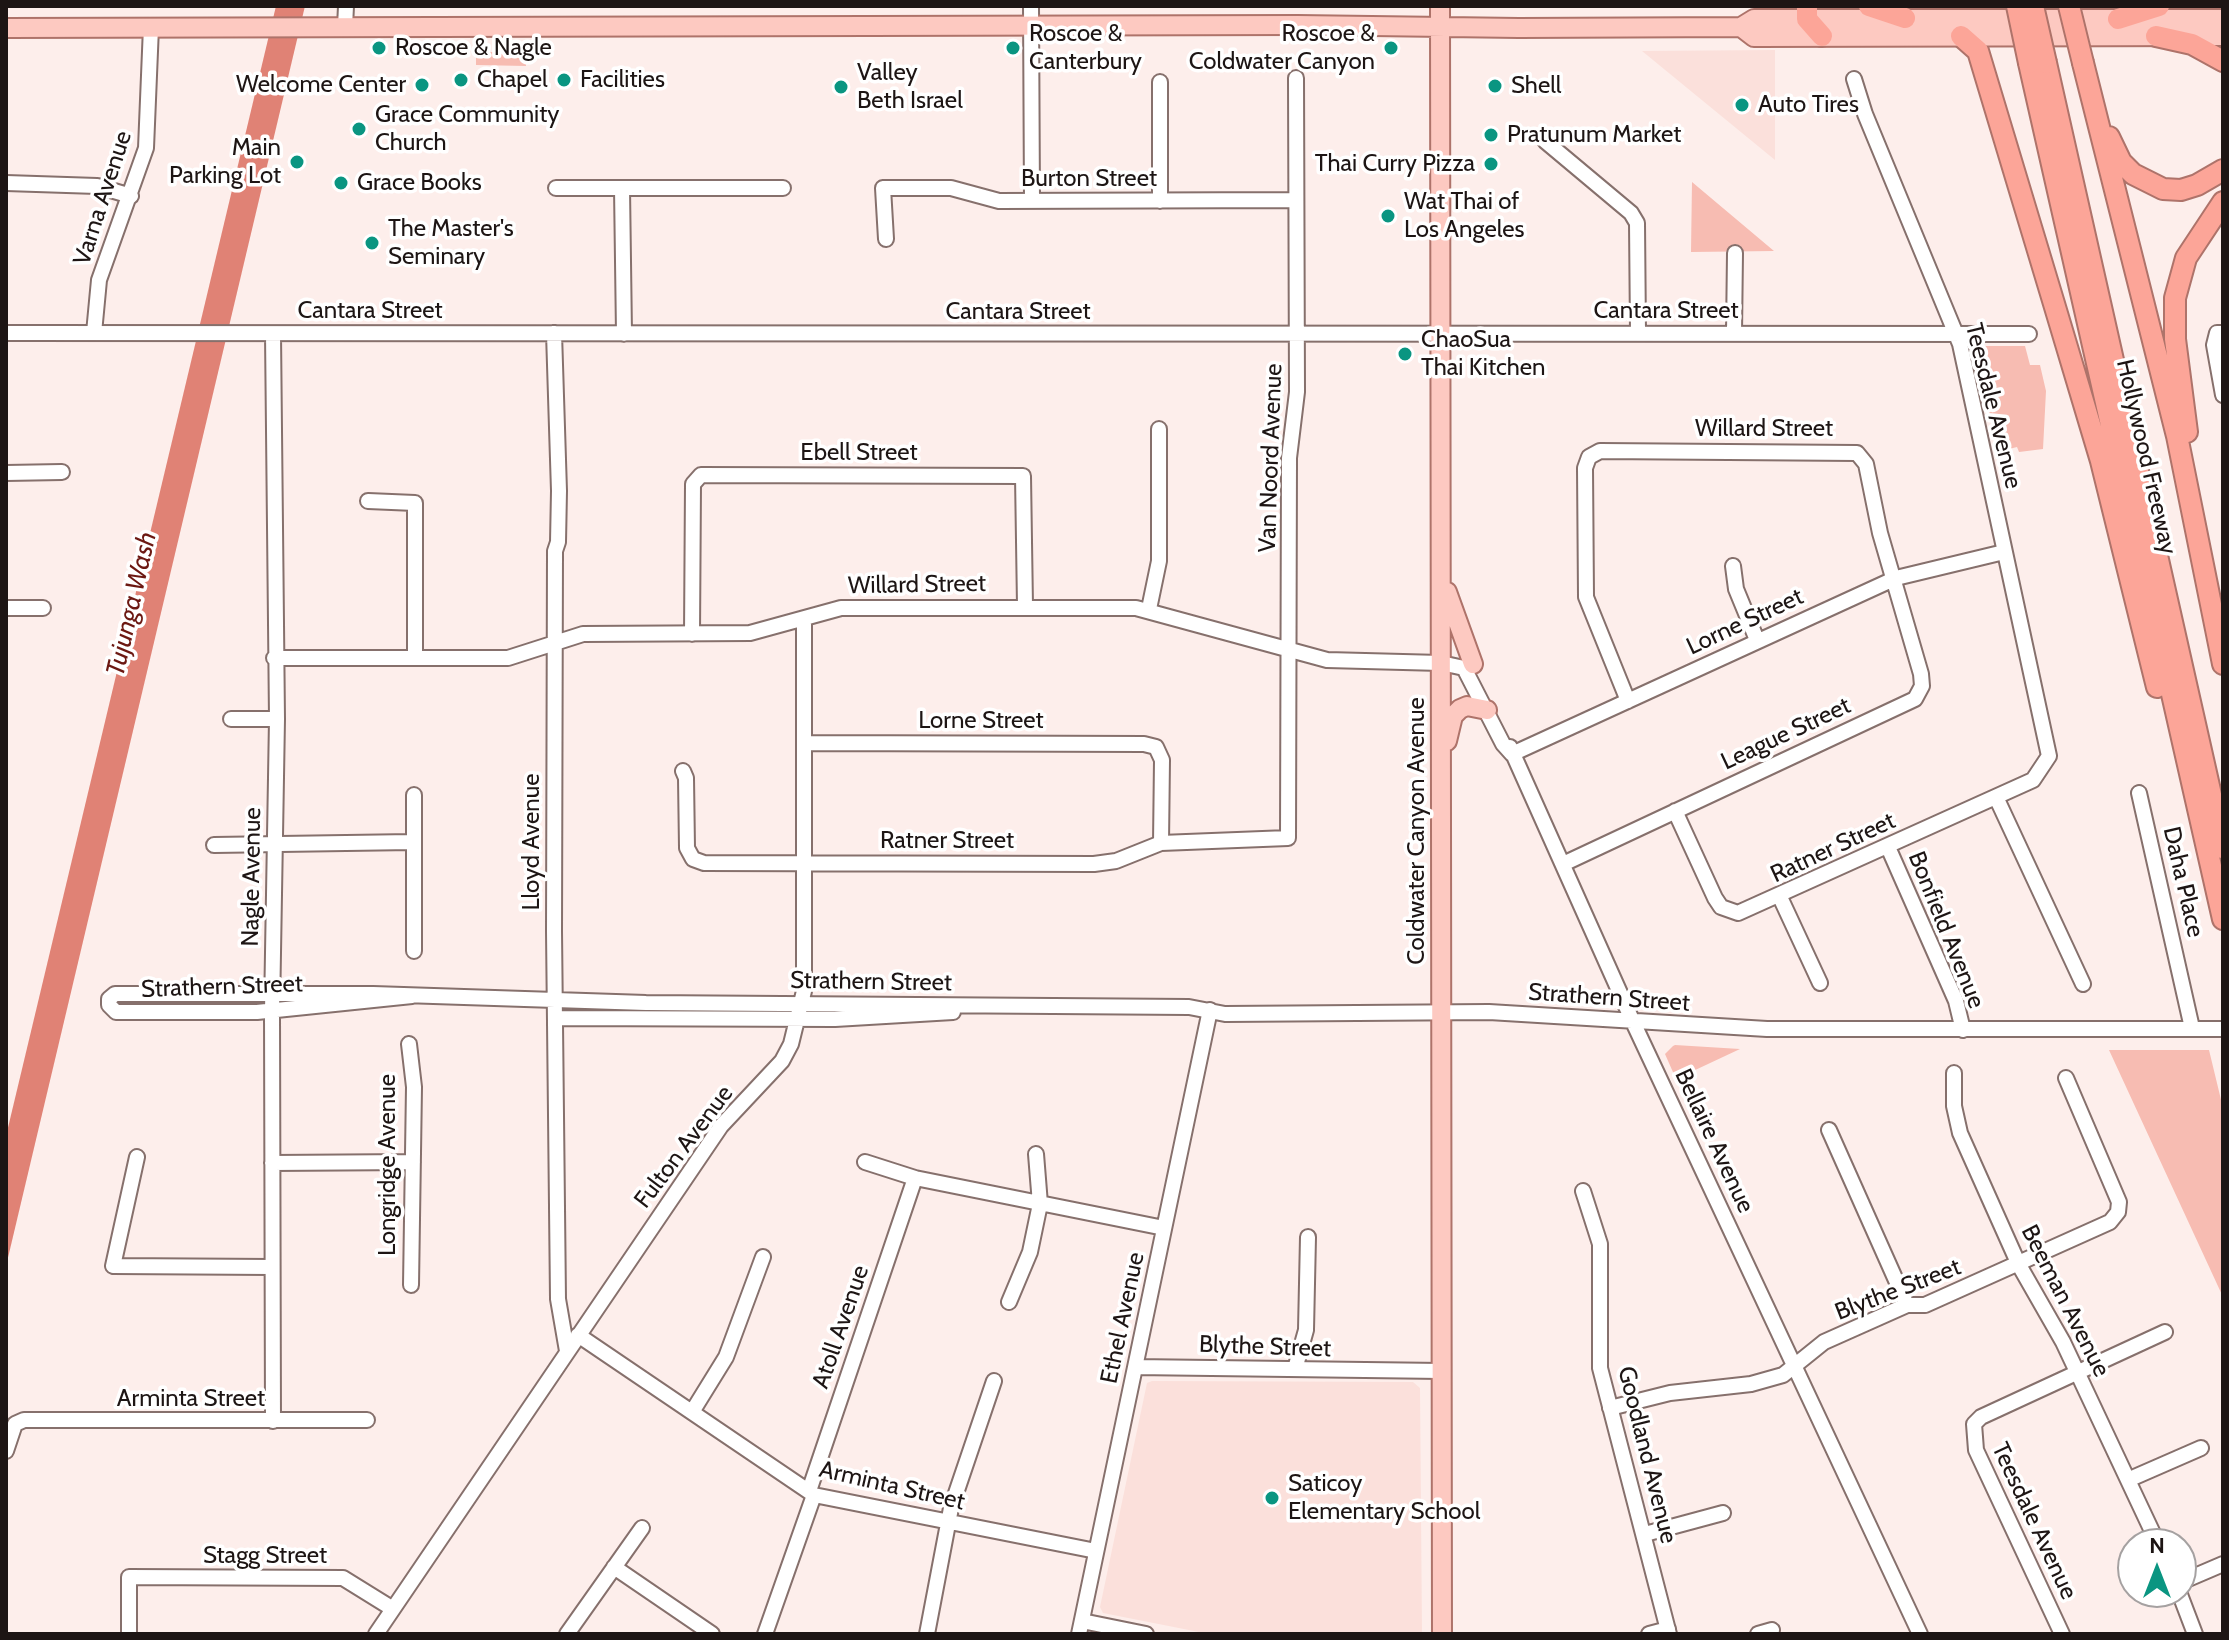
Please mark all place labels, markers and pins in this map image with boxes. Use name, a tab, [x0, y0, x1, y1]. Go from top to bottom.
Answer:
place label: Roscoe & Canterbury	[1029, 20, 1142, 76]
place label: Roscoe & Coldwater Canyon	[1189, 20, 1375, 76]
place label: Roscoe & Nagle	[395, 34, 552, 62]
marker: Roscoe & Nagle	[370, 39, 388, 57]
marker: Roscoe & Canterbury	[1004, 39, 1022, 57]
marker: Roscoe & Coldwater Canyon	[1382, 39, 1400, 57]
place label: Valley Beth Israel	[857, 59, 963, 115]
place label: Chapel	[477, 66, 548, 94]
place label: Facilities	[580, 66, 665, 94]
place label: Welcome Center	[236, 71, 406, 99]
marker: Chapel	[452, 71, 470, 89]
marker: Facilities	[555, 71, 573, 89]
place label: Shell	[1511, 72, 1561, 100]
marker: Welcome Center	[413, 76, 431, 94]
marker: Shell	[1486, 77, 1504, 95]
marker: Valley Beth Israel	[832, 78, 850, 96]
place label: Auto Tires	[1758, 91, 1859, 119]
marker: Auto Tires	[1733, 96, 1751, 114]
place label: Grace Community Church	[375, 101, 559, 157]
marker: Grace Community Church	[350, 120, 368, 138]
place label: Pratunum Market	[1507, 121, 1681, 149]
marker: Pratunum Market	[1482, 126, 1500, 144]
place label: Main Parking Lot	[169, 134, 281, 190]
place label: Thai Curry Pizza	[1315, 150, 1475, 178]
marker: Main Parking Lot	[288, 153, 306, 171]
marker: Thai Curry Pizza	[1482, 155, 1500, 173]
place label: Grace Books	[357, 169, 482, 197]
marker: Grace Books	[332, 174, 350, 192]
place label: Wat Thai of Los Angeles	[1404, 188, 1525, 244]
marker: Wat Thai of Los Angeles	[1379, 207, 1397, 225]
place label: The Master's Seminary	[388, 215, 514, 271]
marker: The Master's Seminary	[363, 234, 381, 252]
place label: ChaoSua Thai Kitchen	[1421, 326, 1546, 382]
marker: ChaoSua Thai Kitchen	[1396, 345, 1414, 363]
place label: Saticoy Elementary School	[1288, 1470, 1480, 1526]
marker: Saticoy Elementary School	[1263, 1489, 1281, 1507]

